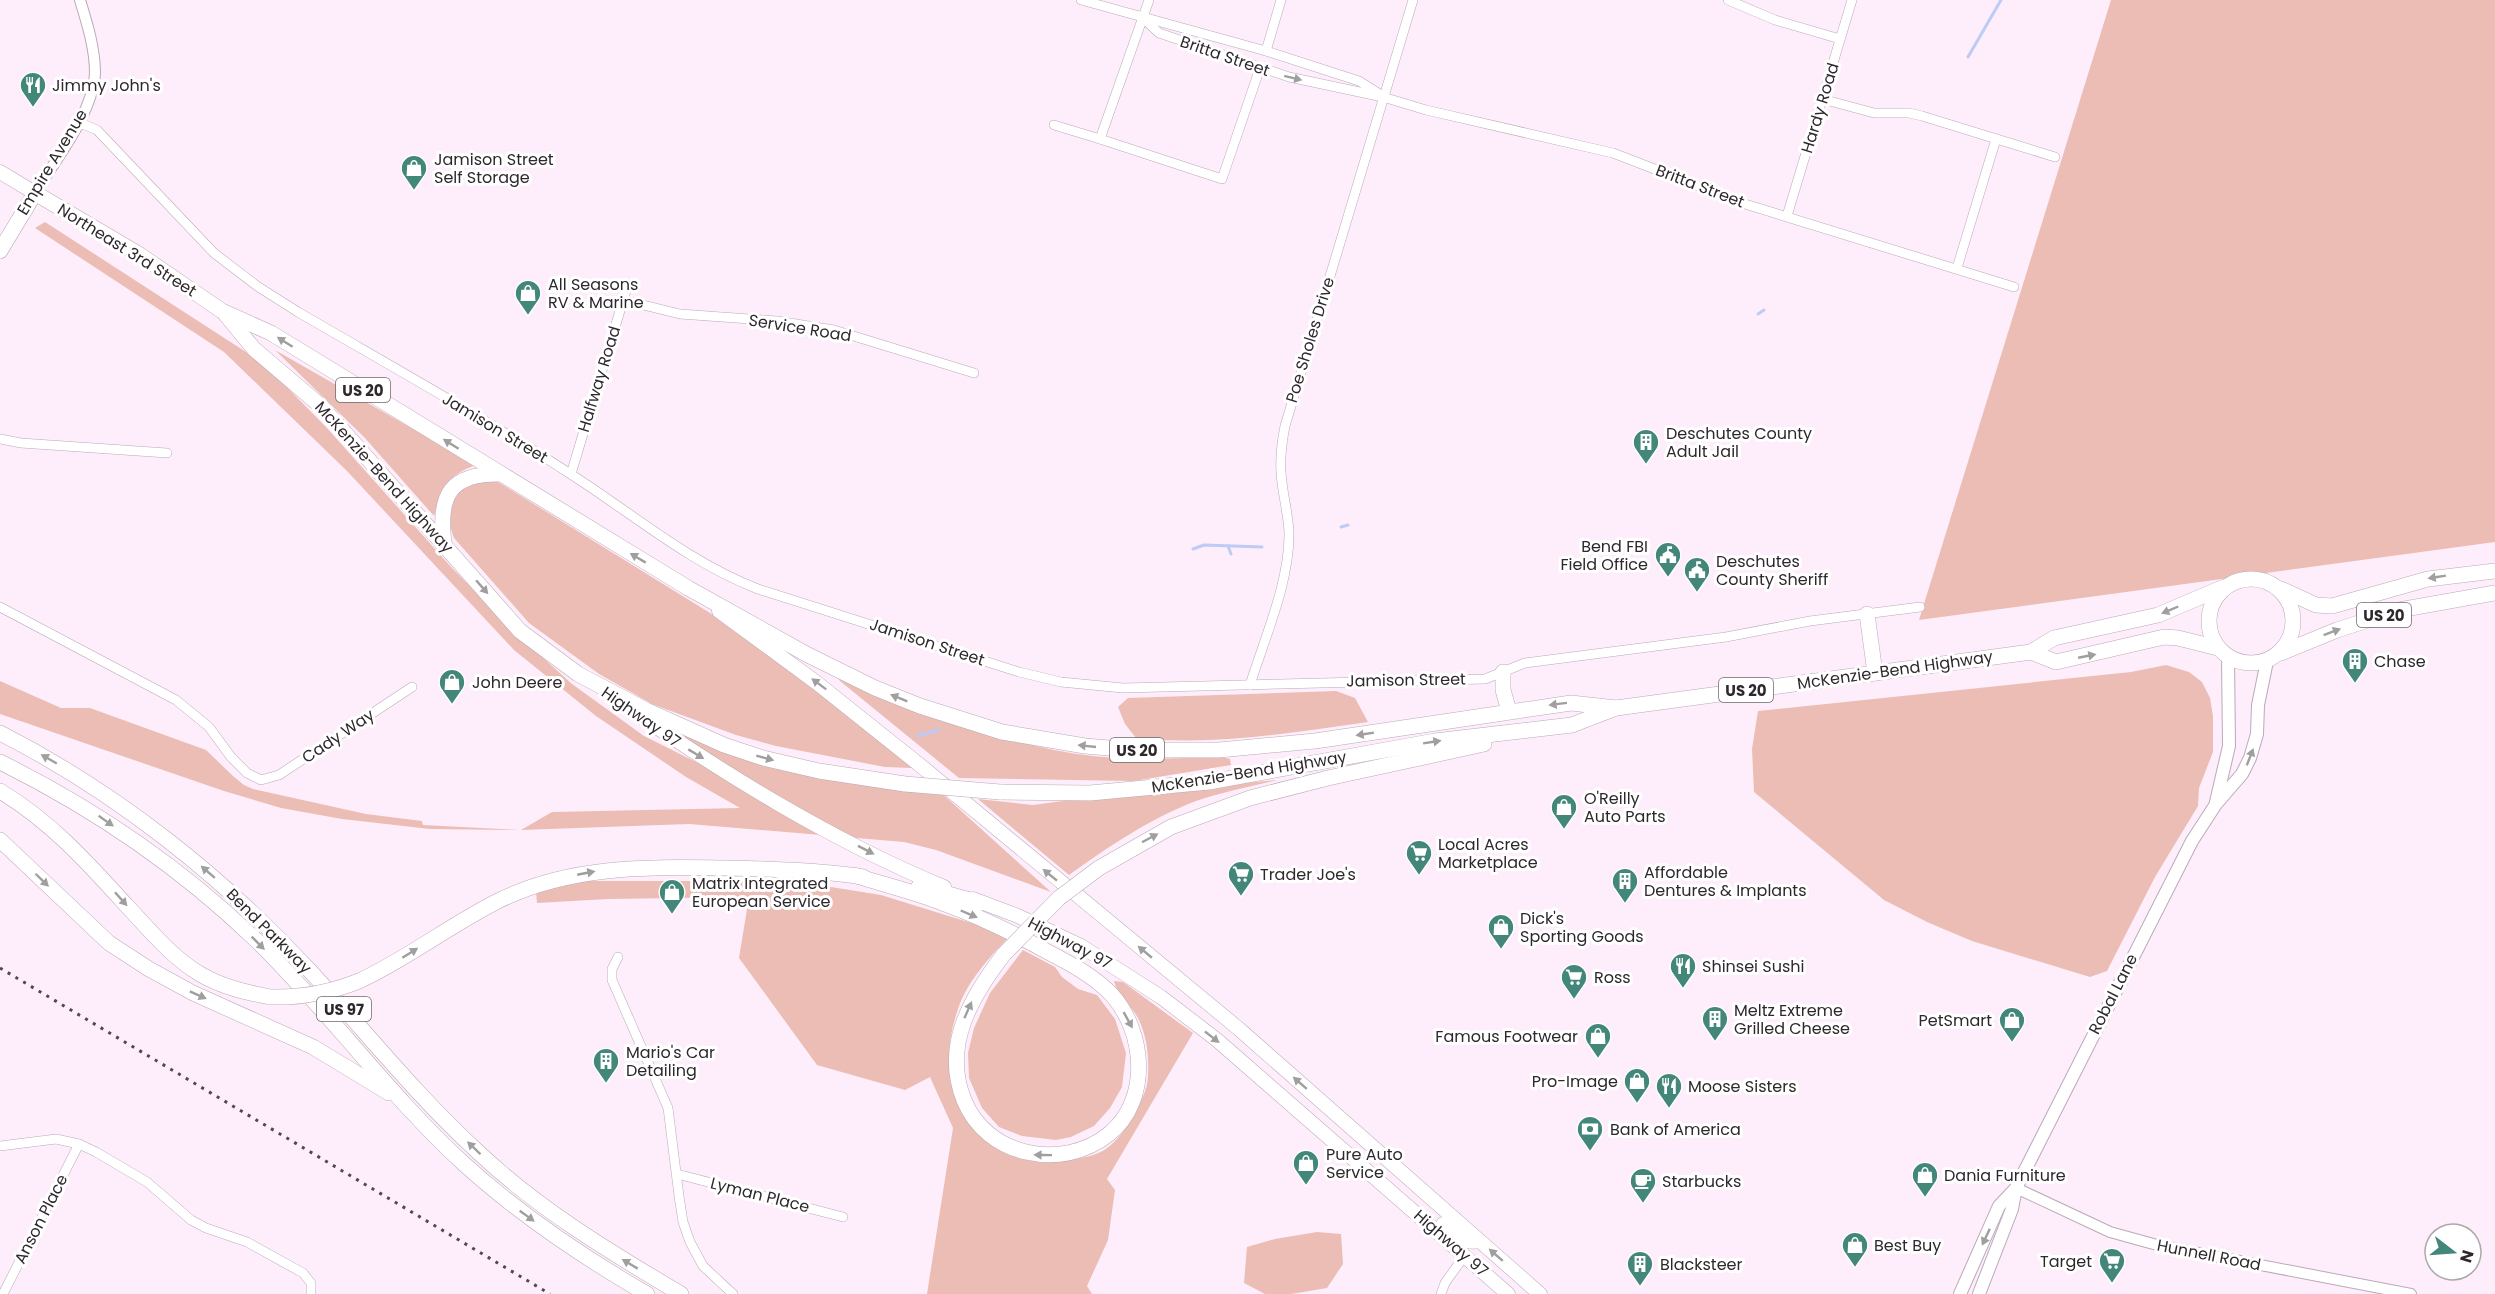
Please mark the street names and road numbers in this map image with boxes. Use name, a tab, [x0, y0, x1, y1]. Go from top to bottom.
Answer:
street label: Britta Street	[1177, 30, 1273, 82]
street label: Hardy Road	[1795, 60, 1845, 156]
street label: Empire Avenue	[11, 105, 93, 219]
street label: Britta Street	[1652, 159, 1748, 214]
street label: Northeast 3rd Street	[53, 198, 201, 302]
street label: Poe Sholes Drive	[1280, 274, 1340, 406]
street label: Service Road	[747, 309, 853, 347]
street label: Halfway Road	[572, 323, 626, 435]
road number: US 20	[336, 378, 390, 402]
street label: Jamison Street	[438, 387, 552, 469]
street label: McKenzie-Bend Highway	[309, 396, 459, 558]
road number: US 20	[2357, 603, 2411, 627]
street label: Jamison Street	[867, 613, 988, 671]
street label: McKenzie-Bend Highway	[1796, 645, 1994, 695]
street label: Jamison Street	[1346, 667, 1466, 693]
road number: US 20	[1719, 678, 1773, 702]
street label: Highway 97	[597, 681, 686, 753]
street label: Cady Way	[297, 703, 379, 769]
road number: US 20	[1110, 738, 1164, 762]
street label: McKenzie-Bend Highway	[1150, 745, 1348, 799]
street label: Bend Parkway	[221, 883, 317, 979]
street label: Highway 97	[1024, 911, 1116, 975]
street label: Robal Lane	[2083, 950, 2143, 1038]
road number: US 97	[317, 997, 371, 1021]
street label: Anson Place	[9, 1170, 73, 1268]
street label: Lyman Place	[708, 1172, 812, 1218]
street label: Highway 97	[1409, 1204, 1493, 1282]
street label: Hunnell Road	[2155, 1234, 2263, 1276]

